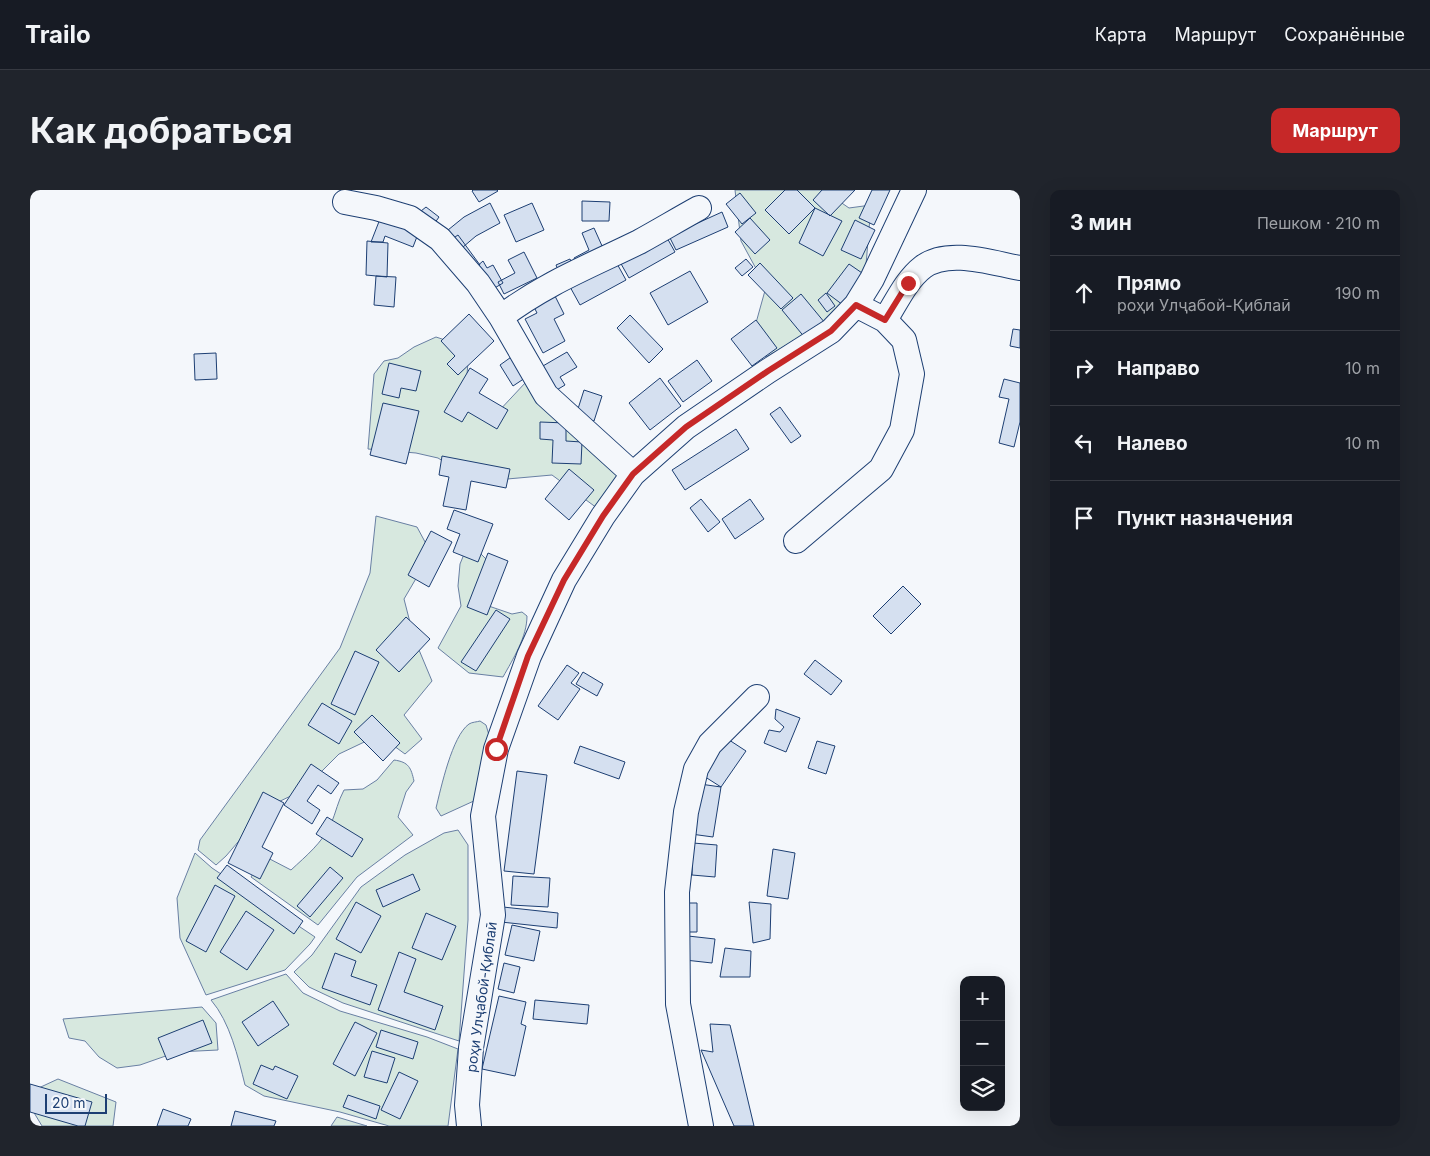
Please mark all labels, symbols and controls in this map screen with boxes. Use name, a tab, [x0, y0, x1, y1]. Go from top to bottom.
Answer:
text: Trailo	[25, 20, 91, 49]
text: Карта	[1095, 24, 1147, 45]
text: Маршрут	[1175, 24, 1256, 45]
text: Сохранённые	[1284, 24, 1405, 45]
button: Маршрут	[1271, 108, 1400, 153]
text: Как добраться	[30, 109, 293, 151]
text: 3 мин	[1070, 210, 1132, 235]
text: Пешком · 210 m	[1257, 213, 1380, 233]
route end	[897, 272, 920, 295]
text: Прямо	[1117, 272, 1181, 295]
icon: ahead	[1070, 279, 1098, 307]
text: 190 m	[1335, 283, 1380, 303]
text: роҳи Улҷабой-Қиблаӣ	[1117, 295, 1291, 315]
icon: right	[1070, 354, 1098, 382]
text: Направо	[1117, 357, 1200, 380]
text: 10 m	[1345, 358, 1380, 378]
icon: left	[1070, 429, 1098, 457]
text: Налево	[1117, 432, 1188, 455]
text: 10 m	[1345, 433, 1380, 453]
icon: arrive	[1070, 504, 1098, 532]
text: Пункт назначения	[1117, 507, 1293, 530]
route start	[485, 738, 508, 761]
street label: роҳи Улҷабой-Қиблаӣ	[462, 921, 500, 1073]
map controls	[960, 976, 1005, 1111]
button: +	[960, 976, 1005, 1021]
button: −	[960, 1021, 1005, 1066]
button: layers	[960, 1066, 1005, 1111]
scale bar	[45, 1091, 108, 1114]
text: 20 m	[52, 1094, 86, 1111]

